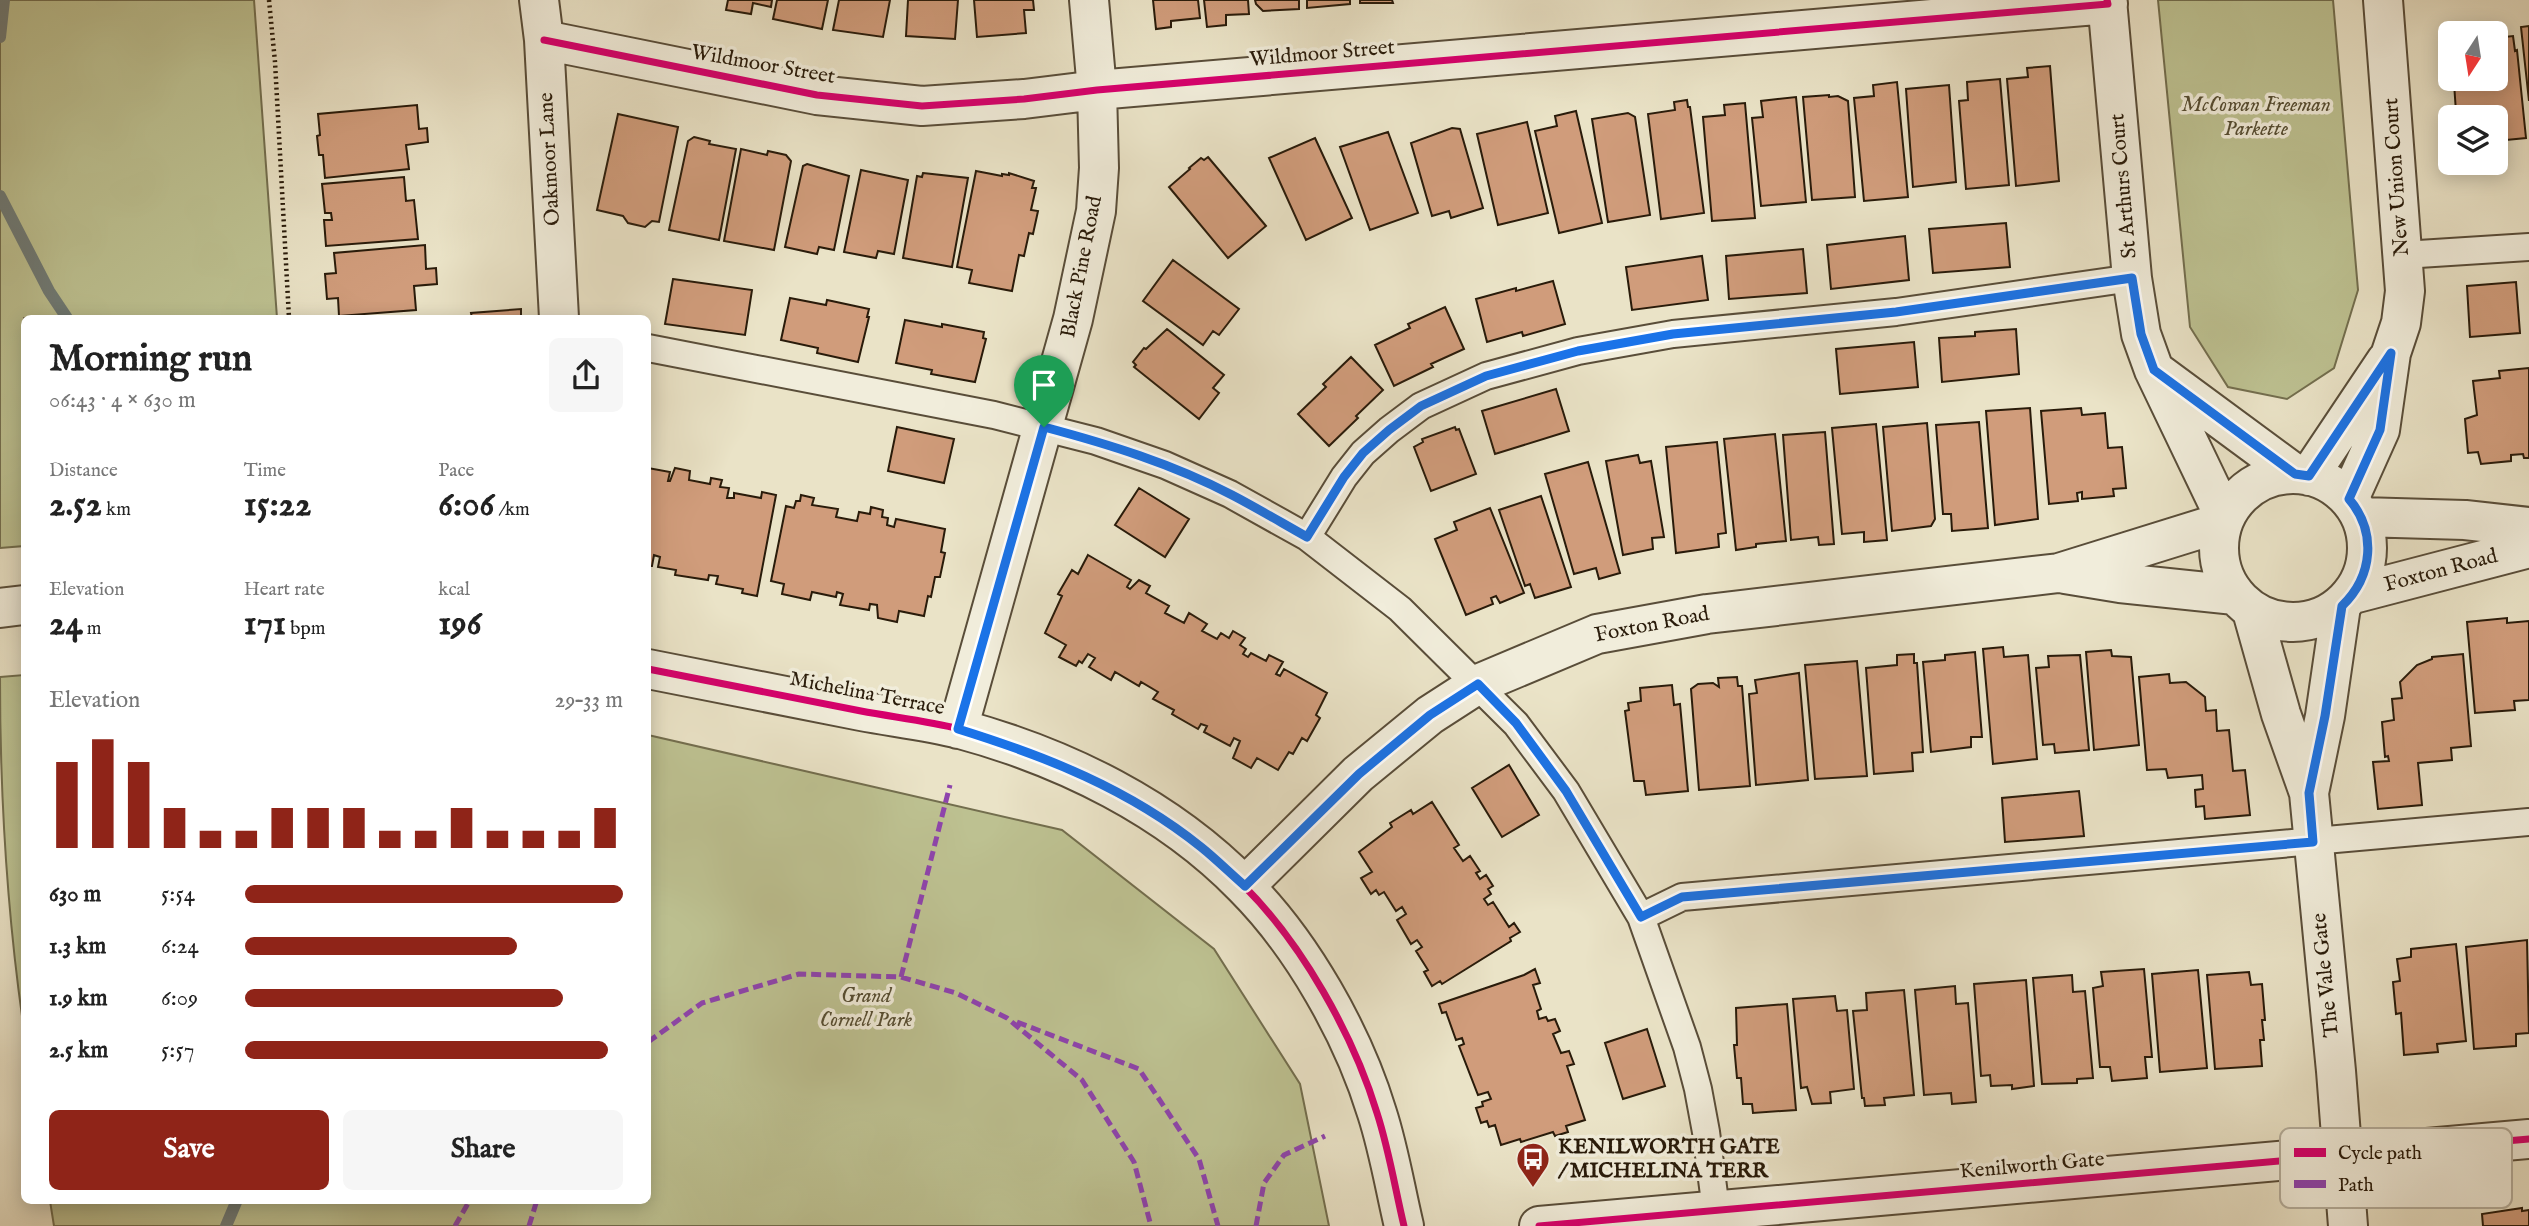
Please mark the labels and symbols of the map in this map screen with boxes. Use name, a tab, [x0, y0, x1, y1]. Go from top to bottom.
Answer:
north arrow	[2438, 21, 2508, 91]
street label: Wildmoor Street	[1248, 34, 1396, 74]
street label: Wildmoor Street	[689, 39, 837, 91]
street label: Oakmoor Lane	[533, 91, 567, 226]
park label: McCowan Freeman Parkette	[2181, 92, 2331, 143]
street label: New Union Court	[2378, 97, 2416, 257]
street label: St Arthurs Court	[2104, 112, 2144, 260]
street label: Black Pine Road	[1055, 193, 1109, 340]
pin	[1014, 355, 1074, 427]
street label: Foxton Road	[2381, 543, 2501, 599]
street label: Foxton Road	[1592, 601, 1712, 649]
street label: Michelina Terrace	[787, 666, 947, 722]
street label: The Vale Gate	[2306, 911, 2346, 1038]
park label: Grand Cornell Park	[820, 983, 913, 1034]
legend	[2280, 1128, 2512, 1208]
place label: KENILWORTH GATE / MICHELINA TERR	[1557, 1134, 1780, 1185]
bus stop icon: KENILWORTH GATE / MICHELINA TERR	[1514, 1140, 1552, 1189]
text: Cycle path	[2338, 1142, 2422, 1166]
street label: Kenilworth Gate	[1959, 1146, 2106, 1186]
text: Path	[2338, 1174, 2374, 1198]

